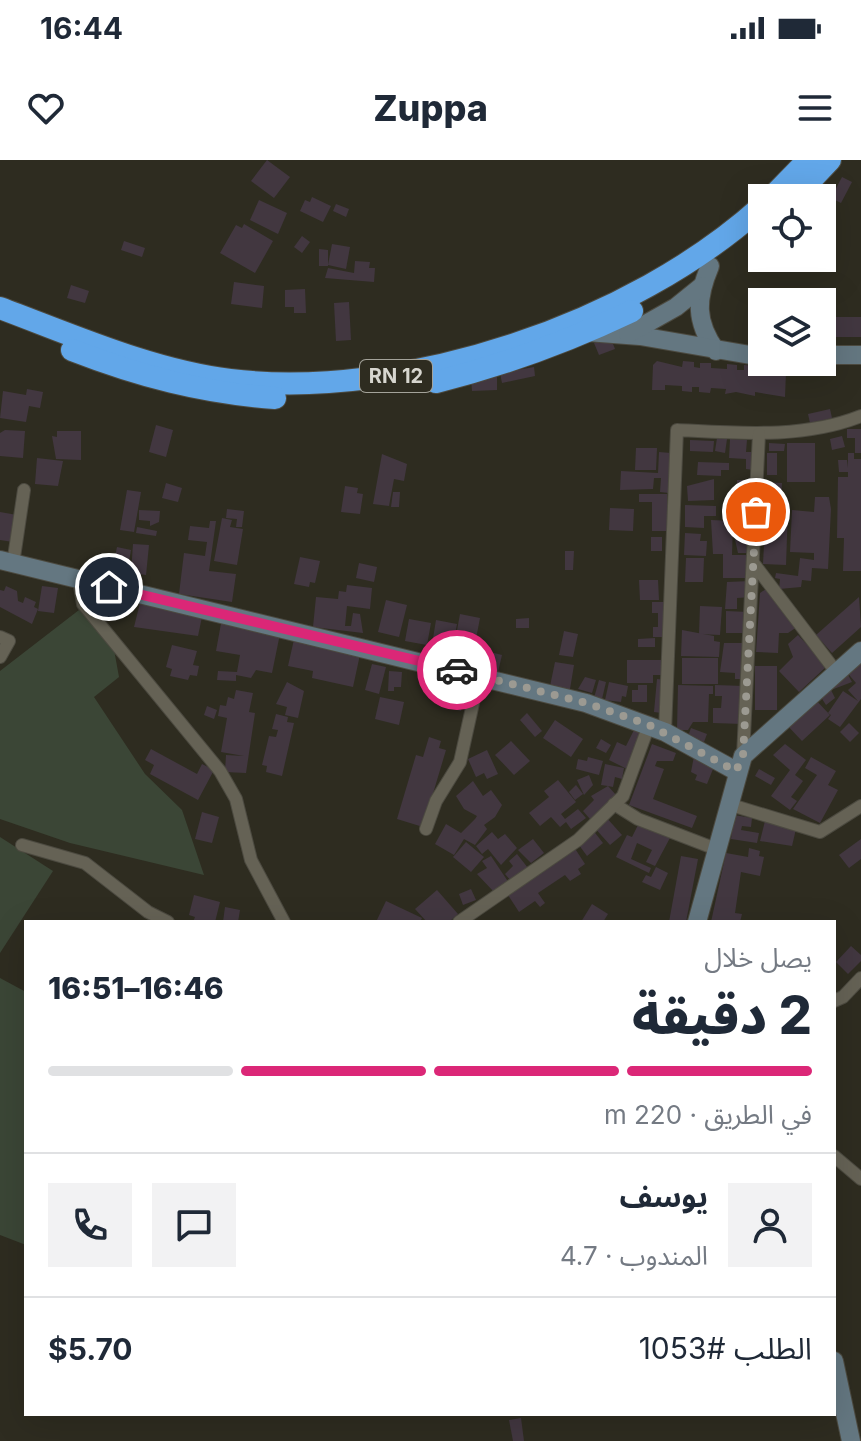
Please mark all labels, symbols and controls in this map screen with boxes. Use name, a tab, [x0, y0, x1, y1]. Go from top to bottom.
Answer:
text: 16:44	[40, 10, 123, 46]
icon: heart	[24, 86, 68, 130]
text: Zuppa	[373, 86, 488, 130]
icon: menu	[793, 86, 837, 130]
map controls	[748, 184, 836, 376]
button: locate	[748, 184, 836, 272]
button: layers	[748, 288, 836, 376]
road number: RN 12	[360, 360, 432, 392]
pin	[722, 478, 790, 546]
icon: bag	[734, 490, 778, 534]
pin	[75, 553, 143, 621]
icon: home	[87, 565, 131, 609]
courier	[417, 630, 497, 710]
icon: car	[435, 648, 479, 692]
text: يصل خلال	[704, 942, 812, 973]
text: 16:46–16:51	[48, 970, 224, 1006]
text: 2 دقيقة	[632, 984, 812, 1047]
text: في الطريق · 220 m	[604, 1099, 812, 1130]
text: يوسف	[620, 1178, 708, 1214]
button: phone	[48, 1183, 132, 1267]
button: chat	[152, 1183, 236, 1267]
button: person	[728, 1183, 812, 1267]
text: المندوب · 4.7	[560, 1240, 708, 1271]
text: الطلب #1053	[639, 1330, 812, 1366]
text: $5.70	[48, 1331, 133, 1367]

